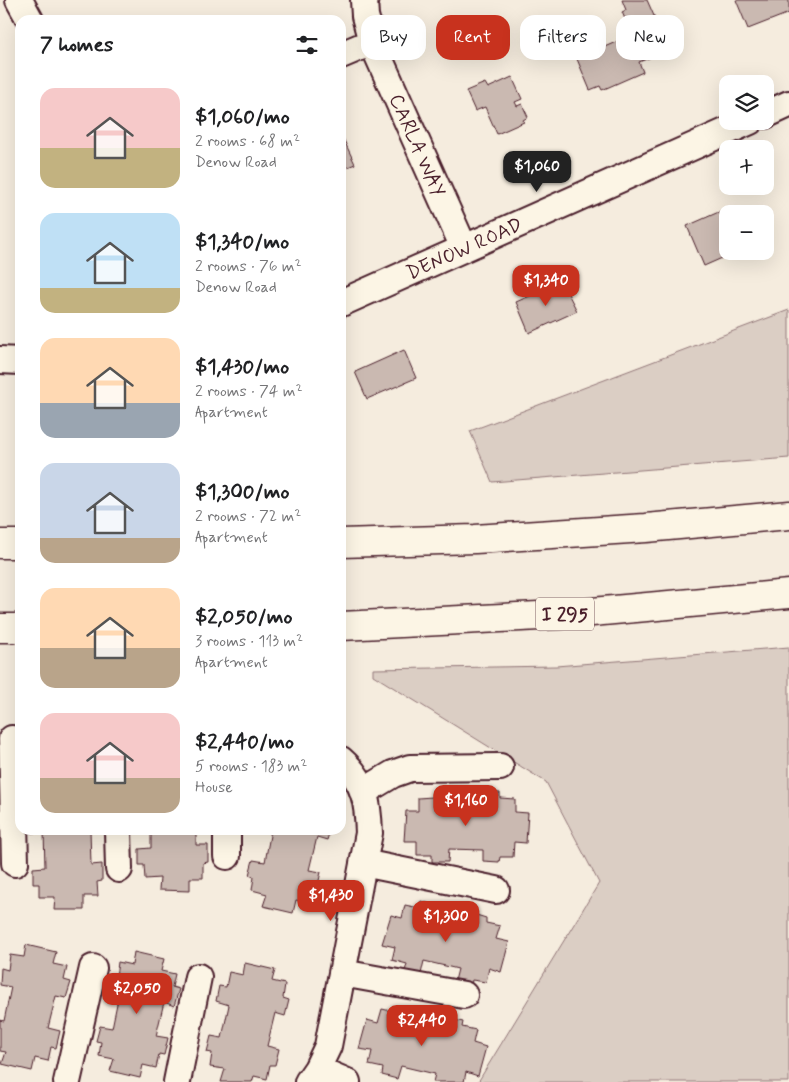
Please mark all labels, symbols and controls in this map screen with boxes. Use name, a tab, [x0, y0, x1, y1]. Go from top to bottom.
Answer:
chip: Buy	[361, 15, 426, 60]
chip: Rent	[436, 15, 510, 60]
chip: Filters	[520, 15, 606, 60]
chip: New	[616, 15, 684, 60]
text: 7 homes	[40, 31, 113, 59]
icon: filters	[293, 31, 321, 59]
map controls	[719, 75, 774, 260]
button: layers	[719, 75, 774, 130]
street label: CARLA WAY	[382, 90, 451, 201]
text: $1,060/mo	[195, 103, 290, 131]
icon: home	[80, 108, 140, 168]
text: 2 rooms · 68 m²	[195, 131, 300, 152]
button: +	[719, 140, 774, 195]
pin: $1,060	[496, 150, 578, 193]
text: Denow Road	[195, 152, 277, 173]
text: $1,060	[514, 156, 560, 177]
button: −	[719, 205, 774, 260]
street label: DENOW ROAD	[402, 212, 527, 287]
text: $1,340/mo	[195, 228, 289, 256]
icon: home	[80, 233, 140, 293]
text: 2 rooms · 76 m²	[195, 256, 302, 277]
pin: $1,340	[505, 264, 587, 307]
text: $1,340	[523, 270, 569, 291]
text: Denow Road	[195, 277, 277, 298]
text: $1,430/mo	[195, 353, 289, 381]
icon: home	[80, 358, 140, 418]
text: 2 rooms · 74 m²	[195, 381, 303, 402]
text: Apartment	[195, 402, 268, 423]
text: $1,300/mo	[195, 478, 289, 506]
icon: home	[80, 483, 140, 543]
text: 2 rooms · 72 m²	[195, 506, 301, 527]
text: Apartment	[195, 527, 268, 548]
road number: I 295	[536, 598, 594, 630]
text: $2,050/mo	[195, 603, 292, 631]
icon: home	[80, 608, 140, 668]
text: 3 rooms · 113 m²	[195, 631, 303, 652]
text: Apartment	[195, 652, 268, 673]
text: $2,440/mo	[195, 728, 294, 756]
icon: home	[80, 733, 140, 793]
text: 5 rooms · 183 m²	[195, 756, 307, 777]
text: House	[195, 777, 233, 798]
pin: $1,160	[425, 784, 507, 827]
text: $1,160	[444, 790, 488, 811]
pin: $1,430	[290, 880, 372, 922]
text: $1,430	[308, 885, 354, 906]
pin: $1,300	[405, 900, 487, 943]
text: $1,300	[423, 906, 469, 927]
pin: $2,050	[96, 972, 178, 1015]
text: $2,050	[113, 978, 161, 999]
pin: $2,440	[381, 1004, 463, 1047]
text: $2,440	[398, 1010, 446, 1031]

